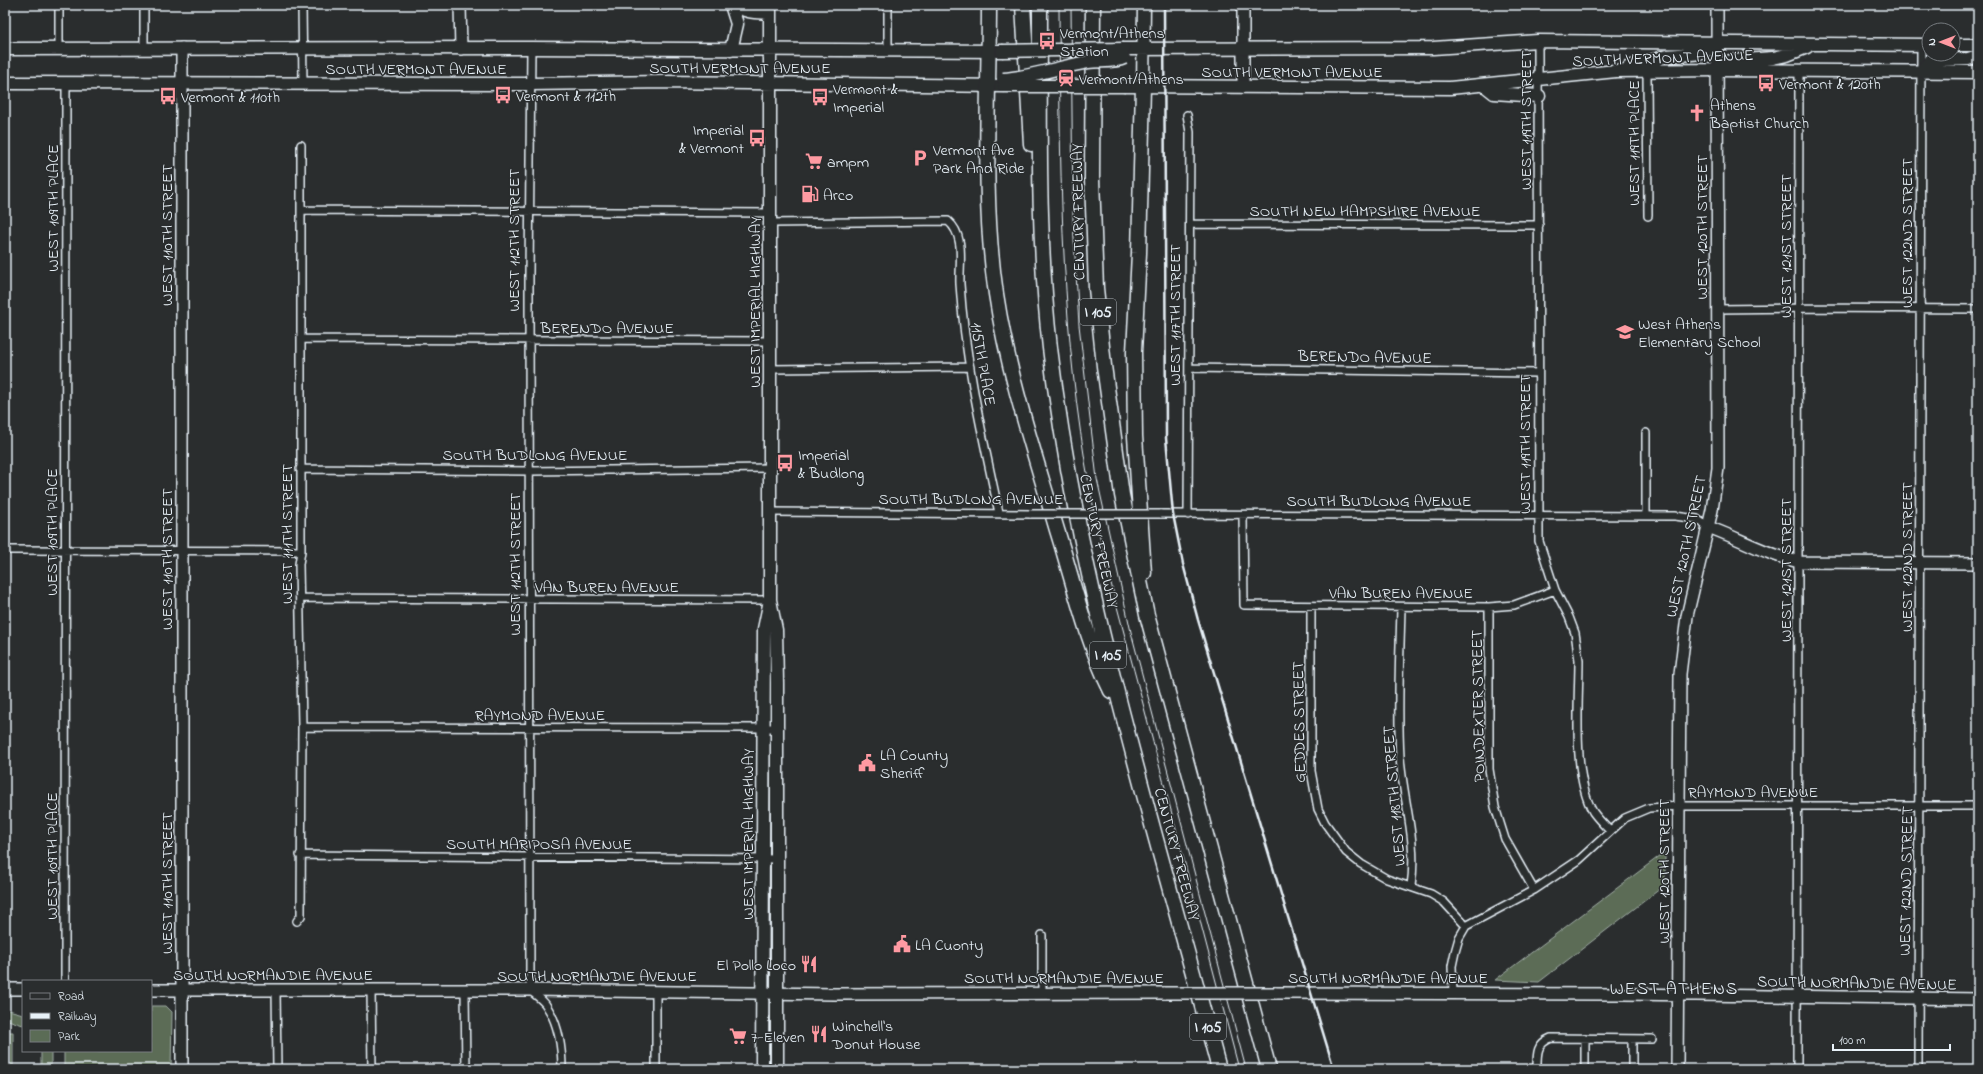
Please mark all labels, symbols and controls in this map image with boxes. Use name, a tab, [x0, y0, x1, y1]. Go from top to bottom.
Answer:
place label: Vermont/Athens Station	[1059, 22, 1165, 64]
north arrow	[1921, 22, 1961, 62]
bus stop icon: Vermont/Athens Station	[1037, 31, 1057, 51]
text: N	[1924, 38, 1940, 46]
street label: SOUTH VERMONT AVENUE	[1572, 44, 1754, 74]
street label: WEST 119TH STREET	[1515, 50, 1539, 190]
street label: SOUTH VERMONT AVENUE	[649, 57, 831, 81]
street label: SOUTH VERMONT AVENUE	[325, 58, 507, 82]
street label: SOUTH VERMONT AVENUE	[1201, 61, 1383, 85]
station icon: Vermont/Athens	[1056, 68, 1076, 88]
place label: Vermont/Athens	[1078, 68, 1184, 92]
bus stop icon: Vermont & 120th	[1756, 73, 1776, 93]
place label: Vermont & 120th	[1778, 73, 1881, 97]
place label: Vermont & Imperial	[832, 78, 899, 120]
street label: WEST 119TH PLACE	[1623, 80, 1647, 206]
bus stop icon: Vermont & 112th	[493, 85, 513, 105]
place label: Vermont & 112th	[515, 85, 616, 109]
bus stop icon: Vermont & 110th	[158, 86, 178, 106]
place label: Vermont & 110th	[180, 86, 280, 110]
bus stop icon: Vermont & Imperial	[810, 87, 830, 107]
place label: Athens Baptist Church	[1709, 94, 1809, 136]
church icon: Athens Baptist Church	[1687, 103, 1707, 123]
place label: Imperial & Vermont	[679, 119, 745, 161]
bus stop icon: Imperial & Vermont	[747, 128, 767, 148]
place label: Vermont Ave Park And Ride	[932, 139, 1025, 181]
street label: CENTURY FREEWAY	[1066, 143, 1092, 281]
street label: WEST 109TH PLACE	[42, 144, 66, 272]
parking icon: Vermont Ave Park And Ride	[910, 148, 930, 168]
supermarket icon: ampm	[804, 151, 824, 171]
place label: ampm	[827, 151, 869, 175]
street label: WEST 120TH STREET	[1691, 155, 1715, 299]
street label: WEST 122ND STREET	[1896, 158, 1920, 308]
street label: WEST 110TH STREET	[156, 164, 180, 306]
street label: WEST 112TH STREET	[503, 169, 527, 311]
street label: WEST 121ST STREET	[1775, 174, 1799, 318]
fuel station icon: Arco	[800, 184, 820, 204]
place label: Arco	[823, 184, 853, 208]
street label: SOUTH NEW HAMPSHIRE AVENUE	[1250, 200, 1480, 224]
street label: WEST IMPERIAL HIGHWAY	[744, 216, 768, 388]
street label: WEST 117TH STREET	[1164, 244, 1188, 386]
road number: I 105	[1080, 299, 1116, 325]
place label: West Athens Elementary School	[1638, 313, 1761, 355]
street label: BERENDO AVENUE	[539, 317, 674, 341]
street label: 115TH PLACE	[963, 321, 1001, 408]
school or university icon: West Athens Elementary School	[1615, 322, 1635, 342]
street label: BERENDO AVENUE	[1297, 345, 1432, 371]
street label: WEST 119TH STREET	[1514, 374, 1538, 514]
street label: SOUTH BUDLONG AVENUE	[443, 444, 627, 468]
place label: Imperial & Budlong	[798, 444, 864, 486]
bus stop icon: Imperial & Budlong	[775, 453, 795, 473]
street label: WEST 111TH STREET	[276, 464, 300, 604]
street label: WEST 109TH PLACE	[41, 468, 65, 596]
street label: CENTURY FREEWAY	[1072, 472, 1124, 612]
street label: WEST 120TH STREET	[1660, 473, 1714, 620]
street label: WEST 122ND STREET	[1896, 482, 1920, 632]
street label: WEST 110TH STREET	[156, 488, 180, 630]
street label: SOUTH BUDLONG AVENUE	[879, 488, 1063, 512]
street label: SOUTH BUDLONG AVENUE	[1287, 490, 1471, 514]
street label: WEST 112TH STREET	[504, 493, 528, 635]
street label: WEST 121ST STREET	[1775, 498, 1799, 642]
street label: VAN BUREN AVENUE	[534, 576, 679, 600]
street label: VAN BUREN AVENUE	[1328, 582, 1473, 606]
street label: POINDEXTER STREET	[1466, 629, 1492, 782]
road number: I 105	[1090, 642, 1126, 668]
street label: GEDDES STREET	[1287, 661, 1313, 783]
street label: RAYMOND AVENUE	[475, 704, 605, 728]
street label: WEST 118TH STREET	[1377, 725, 1413, 867]
place label: LA County Sheriff	[880, 744, 948, 786]
street label: WEST IMPERIAL HIGHWAY	[737, 748, 761, 920]
public building icon: LA County Sheriff	[857, 753, 877, 773]
street label: RAYMOND AVENUE	[1688, 781, 1818, 805]
street label: CENTURY FREEWAY	[1147, 785, 1206, 924]
street label: WEST 109TH PLACE	[41, 792, 65, 920]
street label: WEST 120TH STREET	[1653, 799, 1677, 943]
street label: WEST 122ND STREET	[1894, 806, 1920, 956]
street label: WEST 110TH STREET	[156, 812, 180, 954]
street label: SOUTH MARIPOSA AVENUE	[446, 833, 632, 857]
public building icon: LA Cuonty	[892, 934, 912, 954]
place label: LA Cuonty	[915, 934, 983, 958]
place label: El Pollo Loco	[716, 954, 796, 978]
restaurant icon: El Pollo Loco	[799, 954, 819, 974]
street label: SOUTH NORMANDIE AVENUE	[173, 964, 373, 988]
street label: SOUTH NORMANDIE AVENUE	[497, 965, 697, 989]
street label: SOUTH NORMANDIE AVENUE	[964, 967, 1164, 991]
street label: SOUTH NORMANDIE AVENUE	[1288, 967, 1488, 991]
street label: SOUTH NORMANDIE AVENUE	[1757, 970, 1957, 998]
district label: WEST ATHENS	[1610, 977, 1738, 1003]
legend	[22, 980, 152, 1052]
text: Road	[58, 988, 84, 1006]
text: Railway	[58, 1008, 97, 1027]
road number: I 105	[1190, 1014, 1226, 1040]
place label: Winchell's Donut House	[831, 1015, 921, 1057]
restaurant icon: Winchell's Donut House	[809, 1024, 829, 1044]
supermarket icon: 7-Eleven	[728, 1026, 748, 1046]
place label: 7-Eleven	[751, 1026, 805, 1050]
scale bar	[1833, 1026, 1950, 1052]
text: Park	[58, 1028, 80, 1046]
text: 100 m	[1839, 1032, 1866, 1050]

